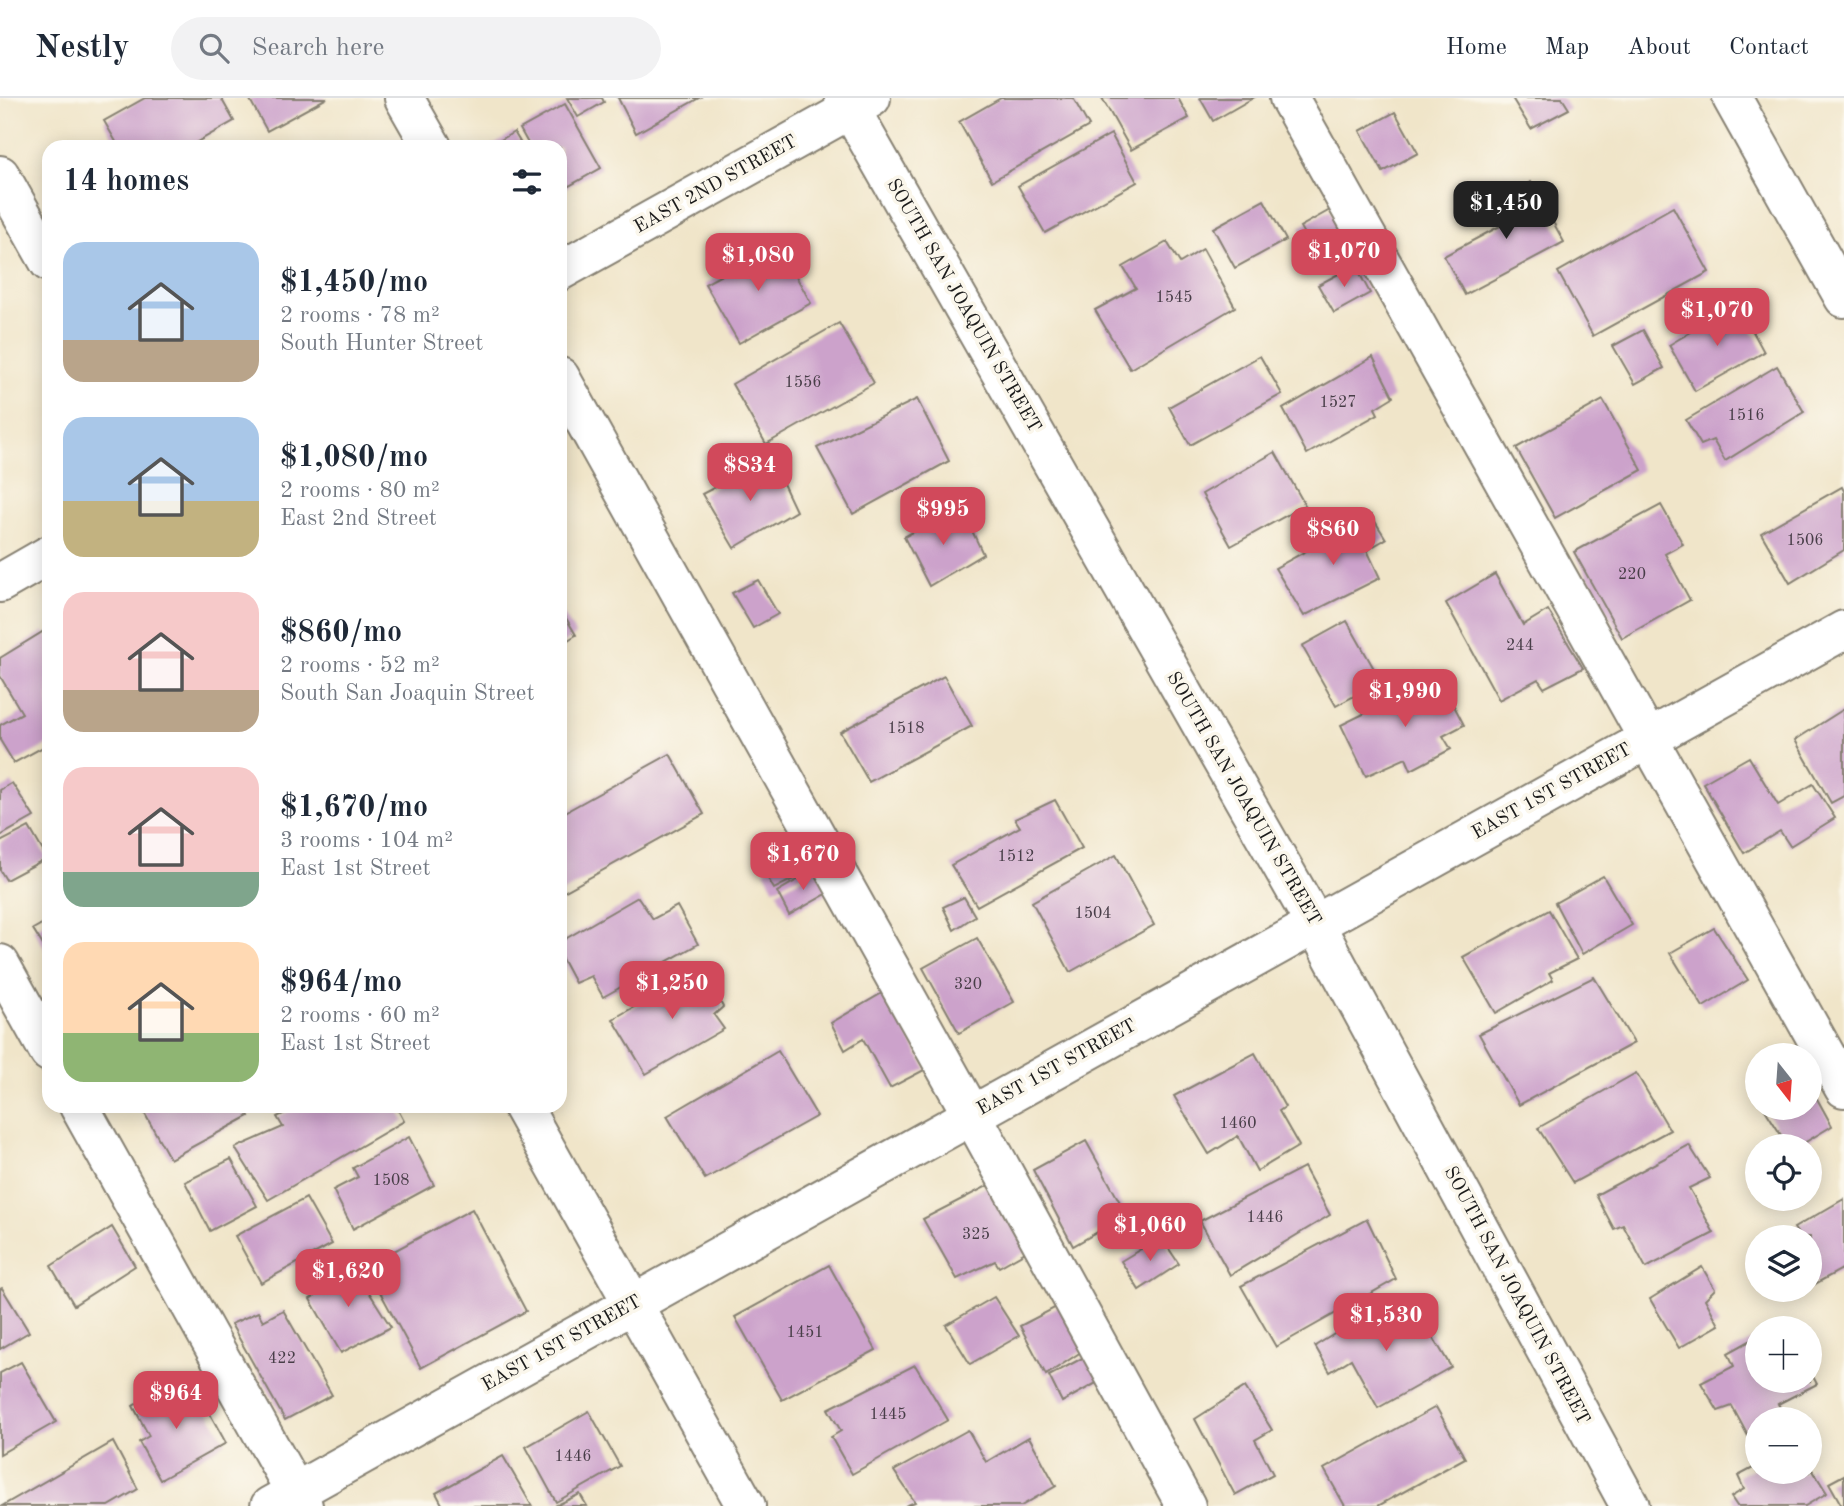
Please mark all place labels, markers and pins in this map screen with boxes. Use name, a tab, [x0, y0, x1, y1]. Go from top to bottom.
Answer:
pin: $1,450	[1449, 181, 1563, 241]
pin: $1,070	[1287, 230, 1401, 289]
pin: $1,080	[701, 234, 815, 293]
pin: $1,070	[1660, 288, 1774, 348]
pin: $834	[709, 444, 791, 503]
pin: $995	[902, 488, 984, 547]
pin: $860	[1292, 508, 1374, 567]
pin: $1,990	[1348, 670, 1462, 729]
pin: $1,670	[746, 832, 860, 892]
pin: $1,250	[615, 962, 729, 1021]
pin: $1,060	[1093, 1204, 1207, 1263]
pin: $1,620	[291, 1250, 405, 1309]
pin: $1,530	[1329, 1294, 1443, 1353]
pin: $964	[135, 1372, 217, 1431]

